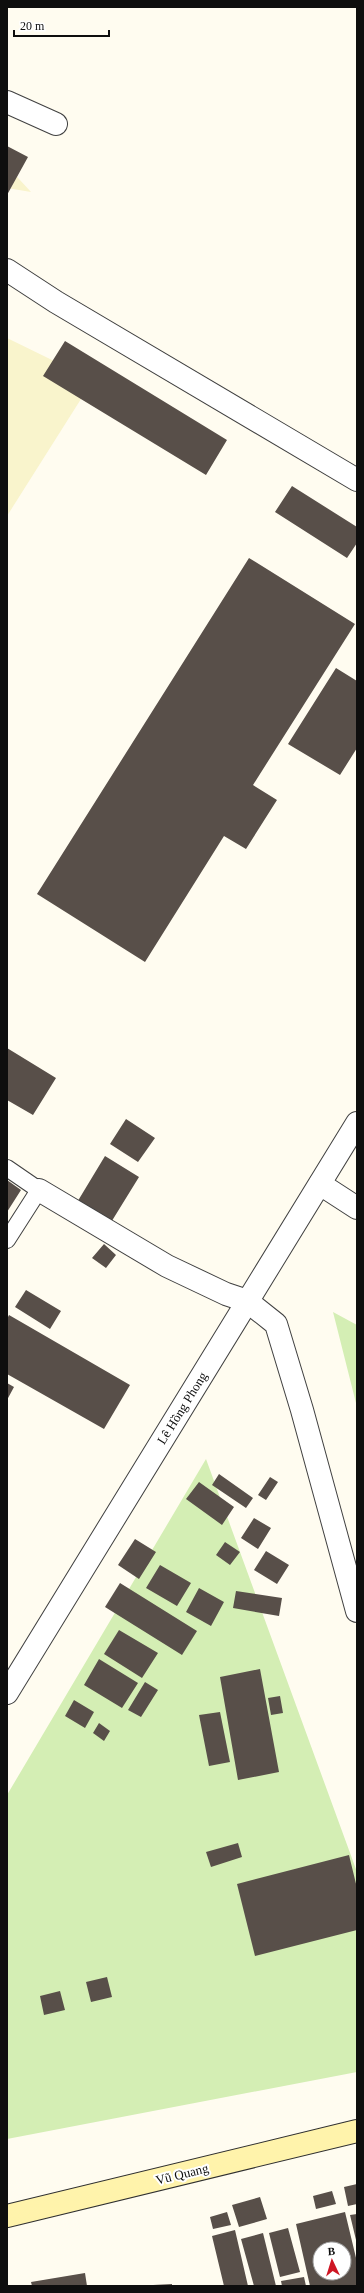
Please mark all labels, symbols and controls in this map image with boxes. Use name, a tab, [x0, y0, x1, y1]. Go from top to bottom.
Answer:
scale bar	[14, 12, 109, 38]
text: 20 m	[20, 19, 45, 33]
street label: Lê Hồng Phong	[154, 1369, 210, 1447]
street label: Vũ Quang	[154, 2160, 210, 2188]
north arrow	[312, 2241, 352, 2281]
text: B	[327, 2245, 336, 2257]

